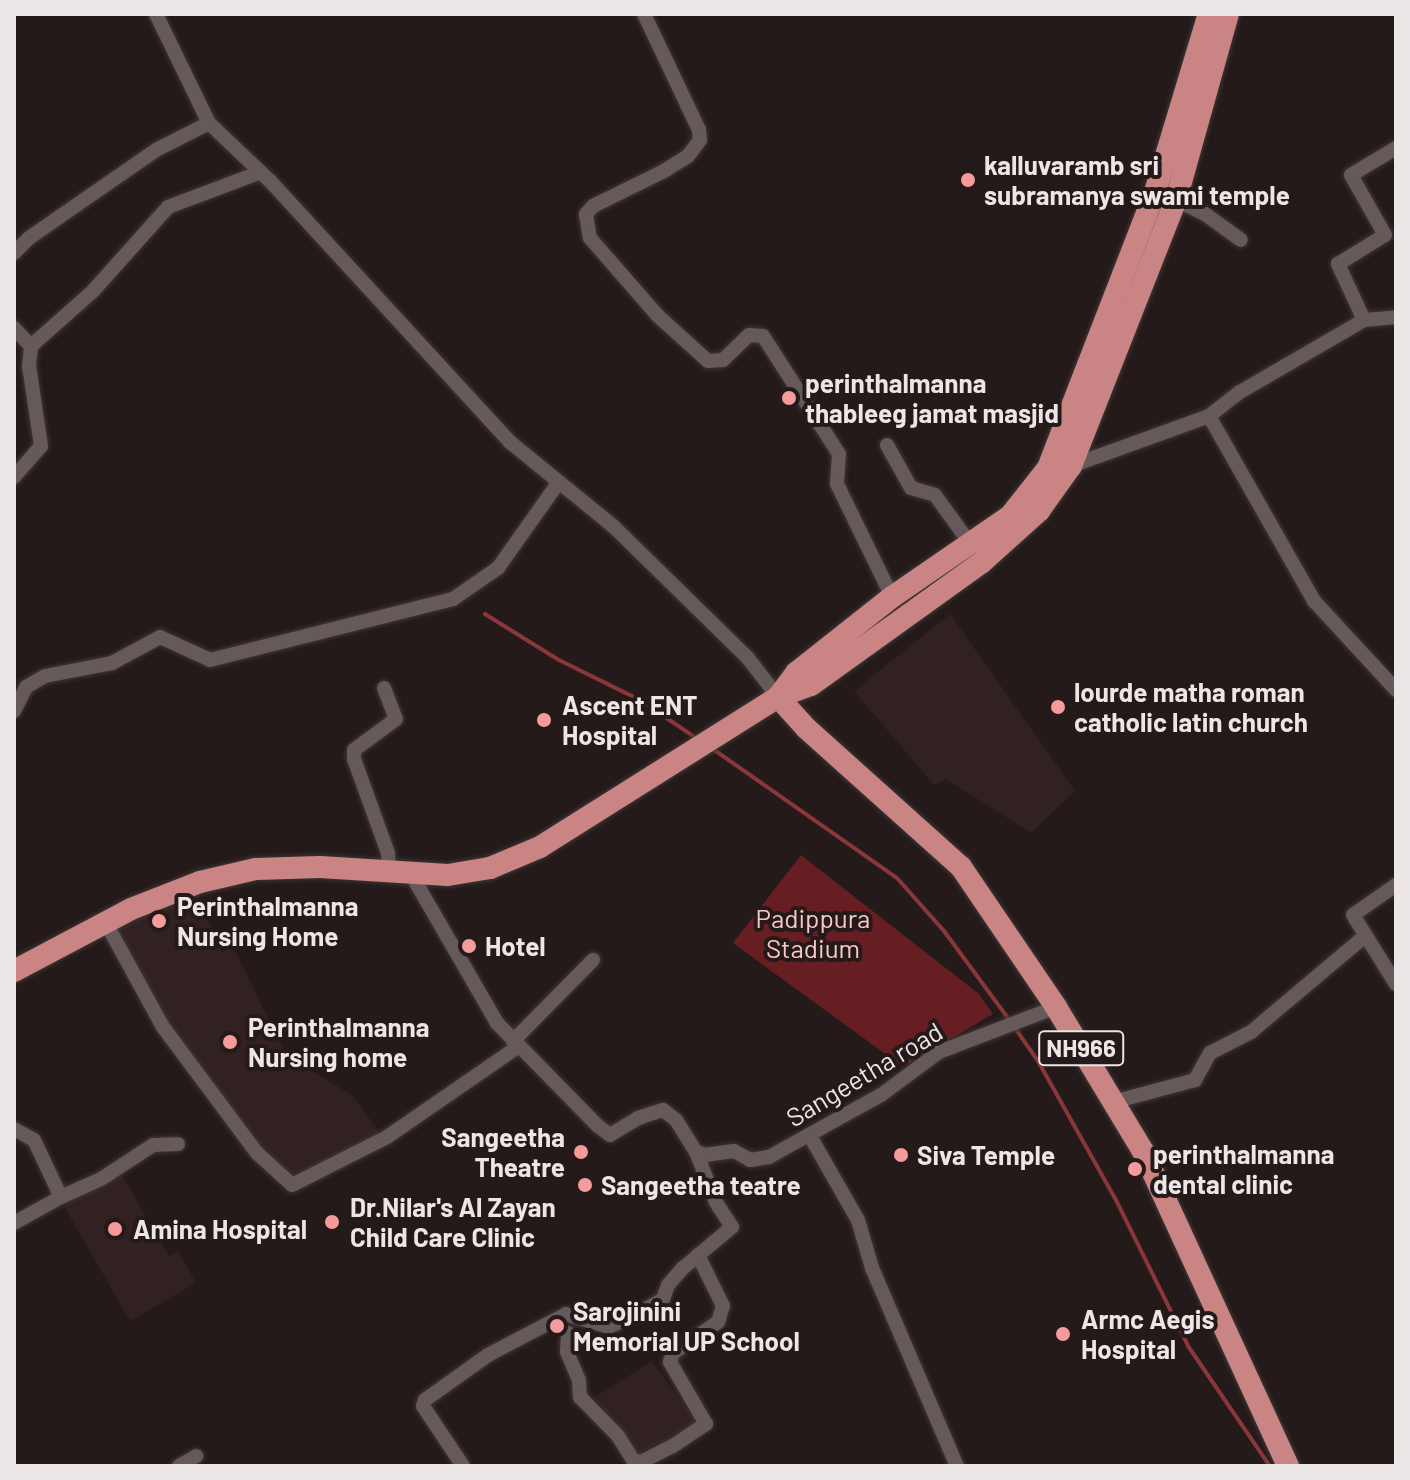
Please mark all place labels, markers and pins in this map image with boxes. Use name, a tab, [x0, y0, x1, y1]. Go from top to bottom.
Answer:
place label: kalluvaramb sri subramanya swami temple	[984, 149, 1290, 210]
marker: kalluvaramb sri subramanya swami temple	[959, 171, 977, 189]
place label: perinthalmanna thableeg jamat masjid	[805, 367, 1059, 428]
marker: perinthalmanna thableeg jamat masjid	[780, 389, 798, 407]
place label: lourde matha roman catholic latin church	[1074, 676, 1308, 738]
place label: Ascent ENT Hospital	[562, 689, 697, 750]
marker: lourde matha roman catholic latin church	[1049, 698, 1067, 716]
marker: Ascent ENT Hospital	[533, 709, 555, 731]
place label: Perinthalmanna Nursing Home	[177, 890, 359, 952]
marker: Perinthalmanna Nursing Home	[148, 910, 170, 932]
place label: Hotel	[485, 930, 546, 962]
marker: Hotel	[460, 937, 478, 955]
place label: Perinthalmanna Nursing home	[248, 1011, 430, 1072]
marker: Perinthalmanna Nursing home	[219, 1031, 241, 1053]
place label: Sangeetha Theatre	[441, 1121, 565, 1182]
place label: perinthalmanna dental clinic	[1153, 1138, 1334, 1200]
place label: Siva Temple	[917, 1139, 1055, 1171]
marker: Sangeetha Theatre	[572, 1143, 590, 1161]
marker: Siva Temple	[892, 1146, 910, 1164]
marker: perinthalmanna dental clinic	[1124, 1158, 1146, 1180]
place label: Sangeetha teatre	[601, 1169, 801, 1201]
marker: Sangeetha teatre	[576, 1176, 594, 1194]
place label: Dr.Nilar's Al Zayan Child Care Clinic	[350, 1191, 556, 1252]
marker: Dr.Nilar's Al Zayan Child Care Clinic	[321, 1211, 343, 1233]
place label: Amina Hospital	[133, 1213, 307, 1245]
marker: Amina Hospital	[104, 1218, 126, 1240]
place label: Sarojinini Memorial UP School	[573, 1295, 800, 1356]
place label: Armc Aegis Hospital	[1081, 1303, 1215, 1364]
marker: Sarojinini Memorial UP School	[548, 1317, 566, 1335]
marker: Armc Aegis Hospital	[1052, 1323, 1074, 1345]

